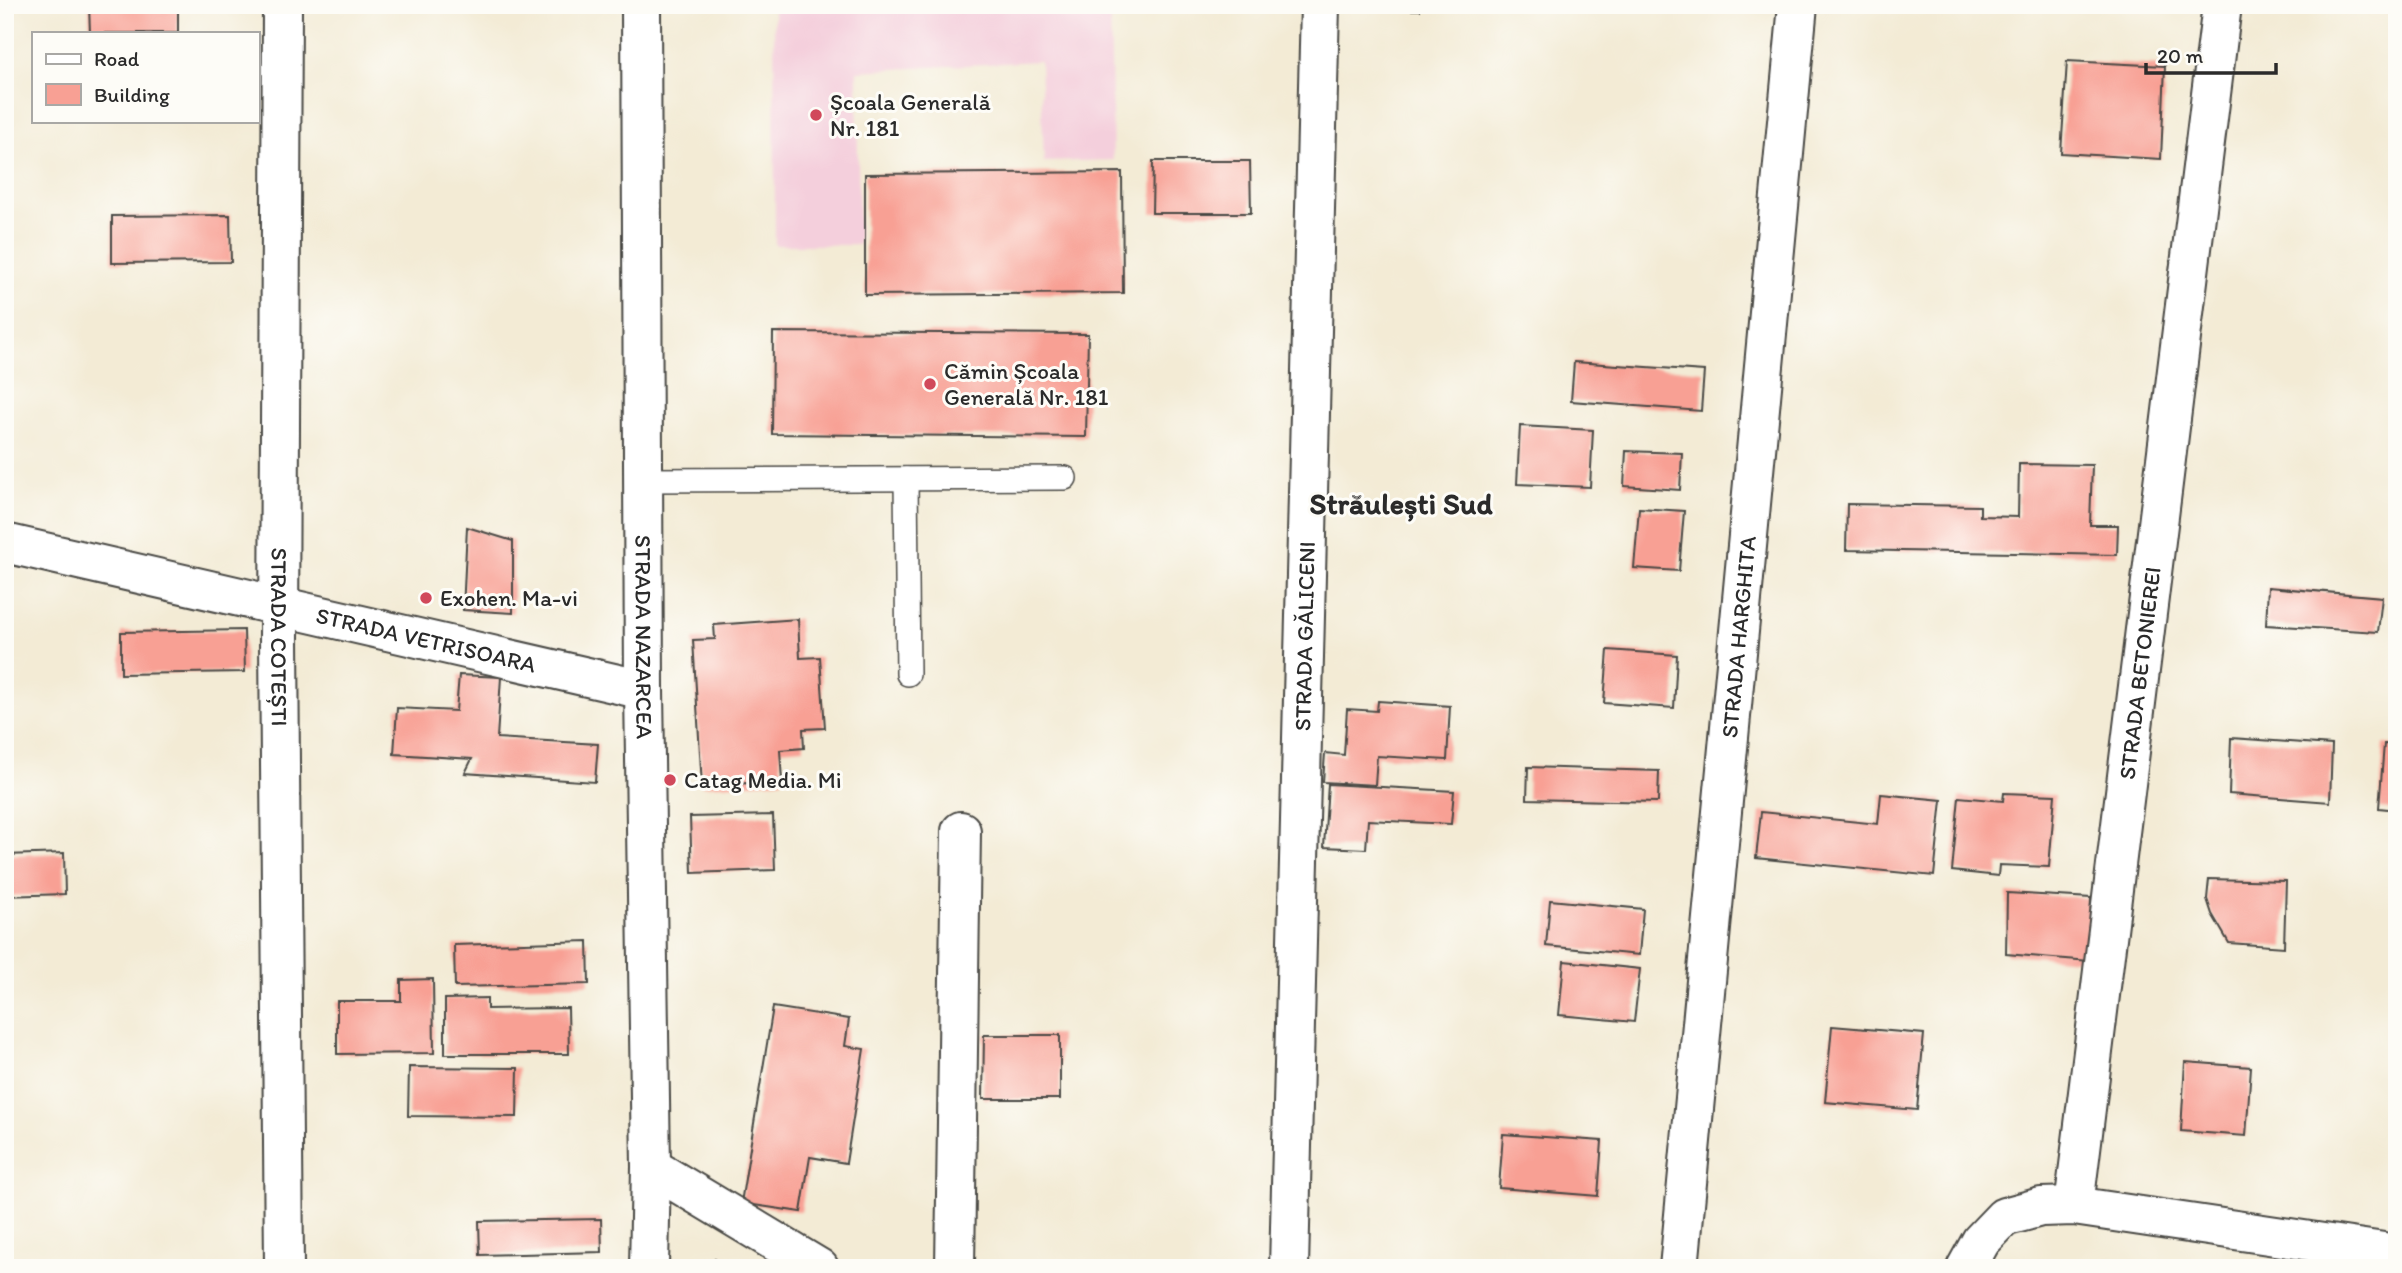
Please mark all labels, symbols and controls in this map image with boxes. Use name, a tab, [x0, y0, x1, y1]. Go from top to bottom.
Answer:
legend	[32, 32, 259, 122]
scale bar	[2146, 32, 2276, 76]
text: 20 m	[2157, 43, 2204, 68]
text: Road	[94, 46, 140, 71]
text: Building	[94, 82, 170, 107]
place label: Școala Generală Nr. 181	[830, 88, 991, 142]
marker: Școala Generală Nr. 181	[808, 107, 824, 123]
place label: Cămin Școala Generală Nr. 181	[944, 357, 1109, 411]
marker: Cămin Școala Generală Nr. 181	[922, 376, 938, 392]
district label: Străulești Sud	[1310, 485, 1493, 522]
street label: STRADA HARGHITA	[1715, 534, 1762, 739]
street label: STRADA NAZARCEA	[629, 535, 659, 740]
street label: STRADA GĂLICENI	[1288, 541, 1321, 731]
street label: STRADA COTEȘTI	[265, 548, 294, 726]
street label: STRADA BETONIEREI	[2113, 565, 2167, 781]
place label: Exohen. Ma-vi	[440, 584, 578, 612]
marker: Exohen. Ma-vi	[418, 590, 434, 606]
street label: STRADA VETRISOARA	[313, 601, 539, 679]
place label: Catag Media. Mi	[684, 766, 842, 794]
marker: Catag Media. Mi	[662, 772, 678, 788]

